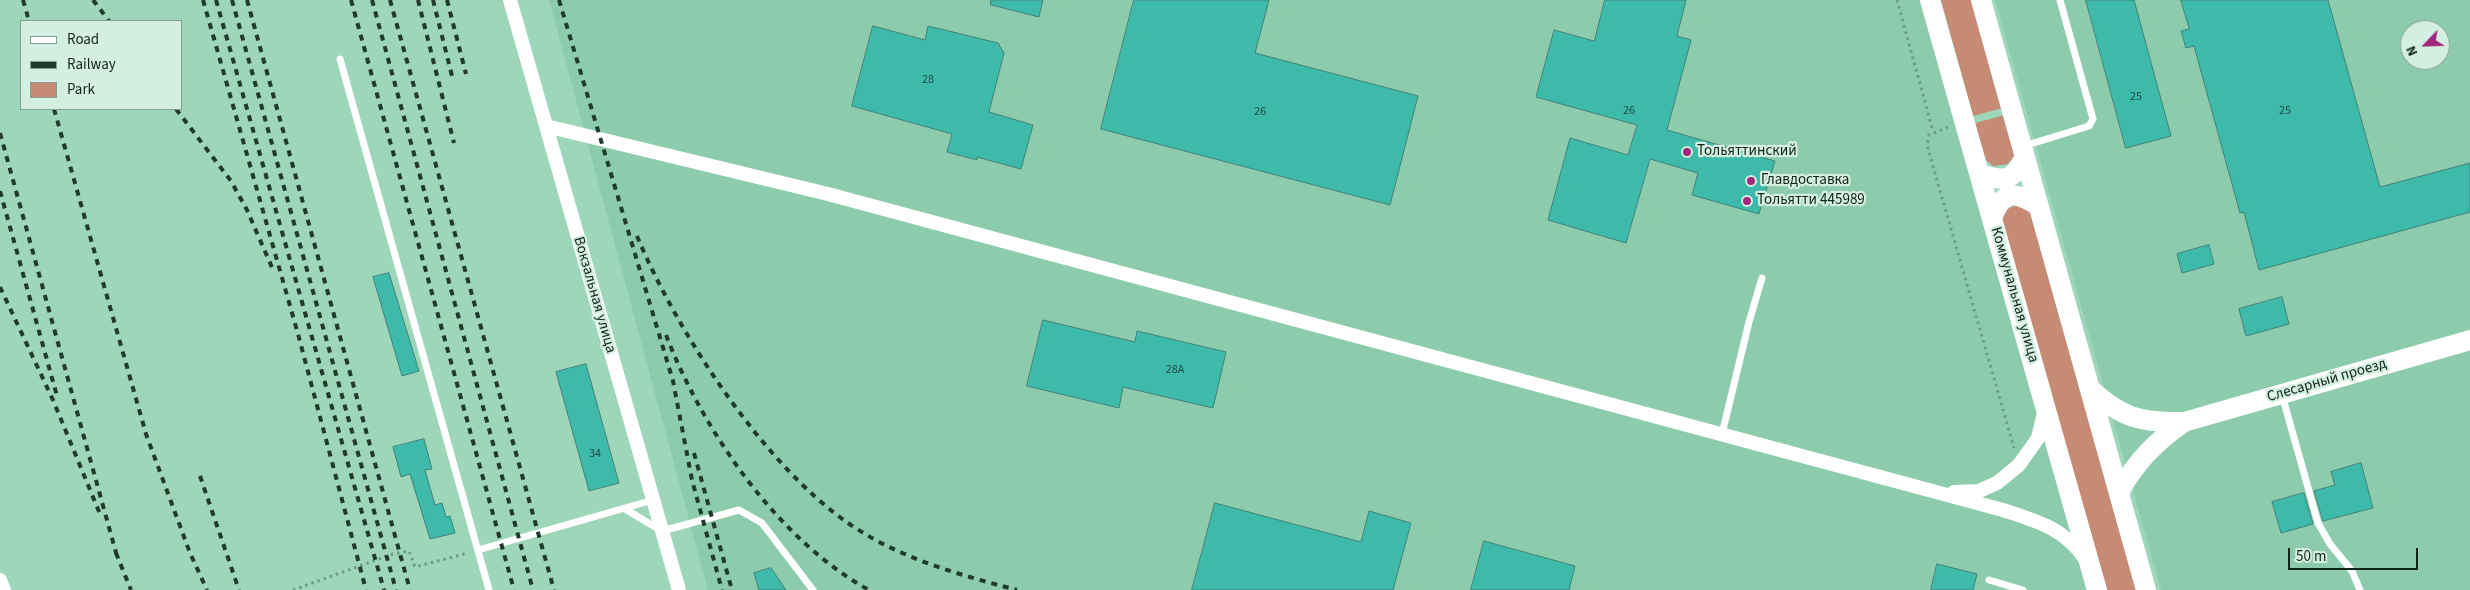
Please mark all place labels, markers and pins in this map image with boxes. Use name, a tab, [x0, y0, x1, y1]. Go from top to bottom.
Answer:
place label: Тольяттинский	[1697, 143, 1797, 161]
marker: Тольяттинский	[1681, 146, 1693, 158]
place label: Главдоставка	[1761, 172, 1849, 190]
marker: Главдоставка	[1745, 175, 1757, 187]
place label: Тольятти 445989	[1757, 192, 1865, 210]
marker: Тольятти 445989	[1741, 195, 1753, 207]

